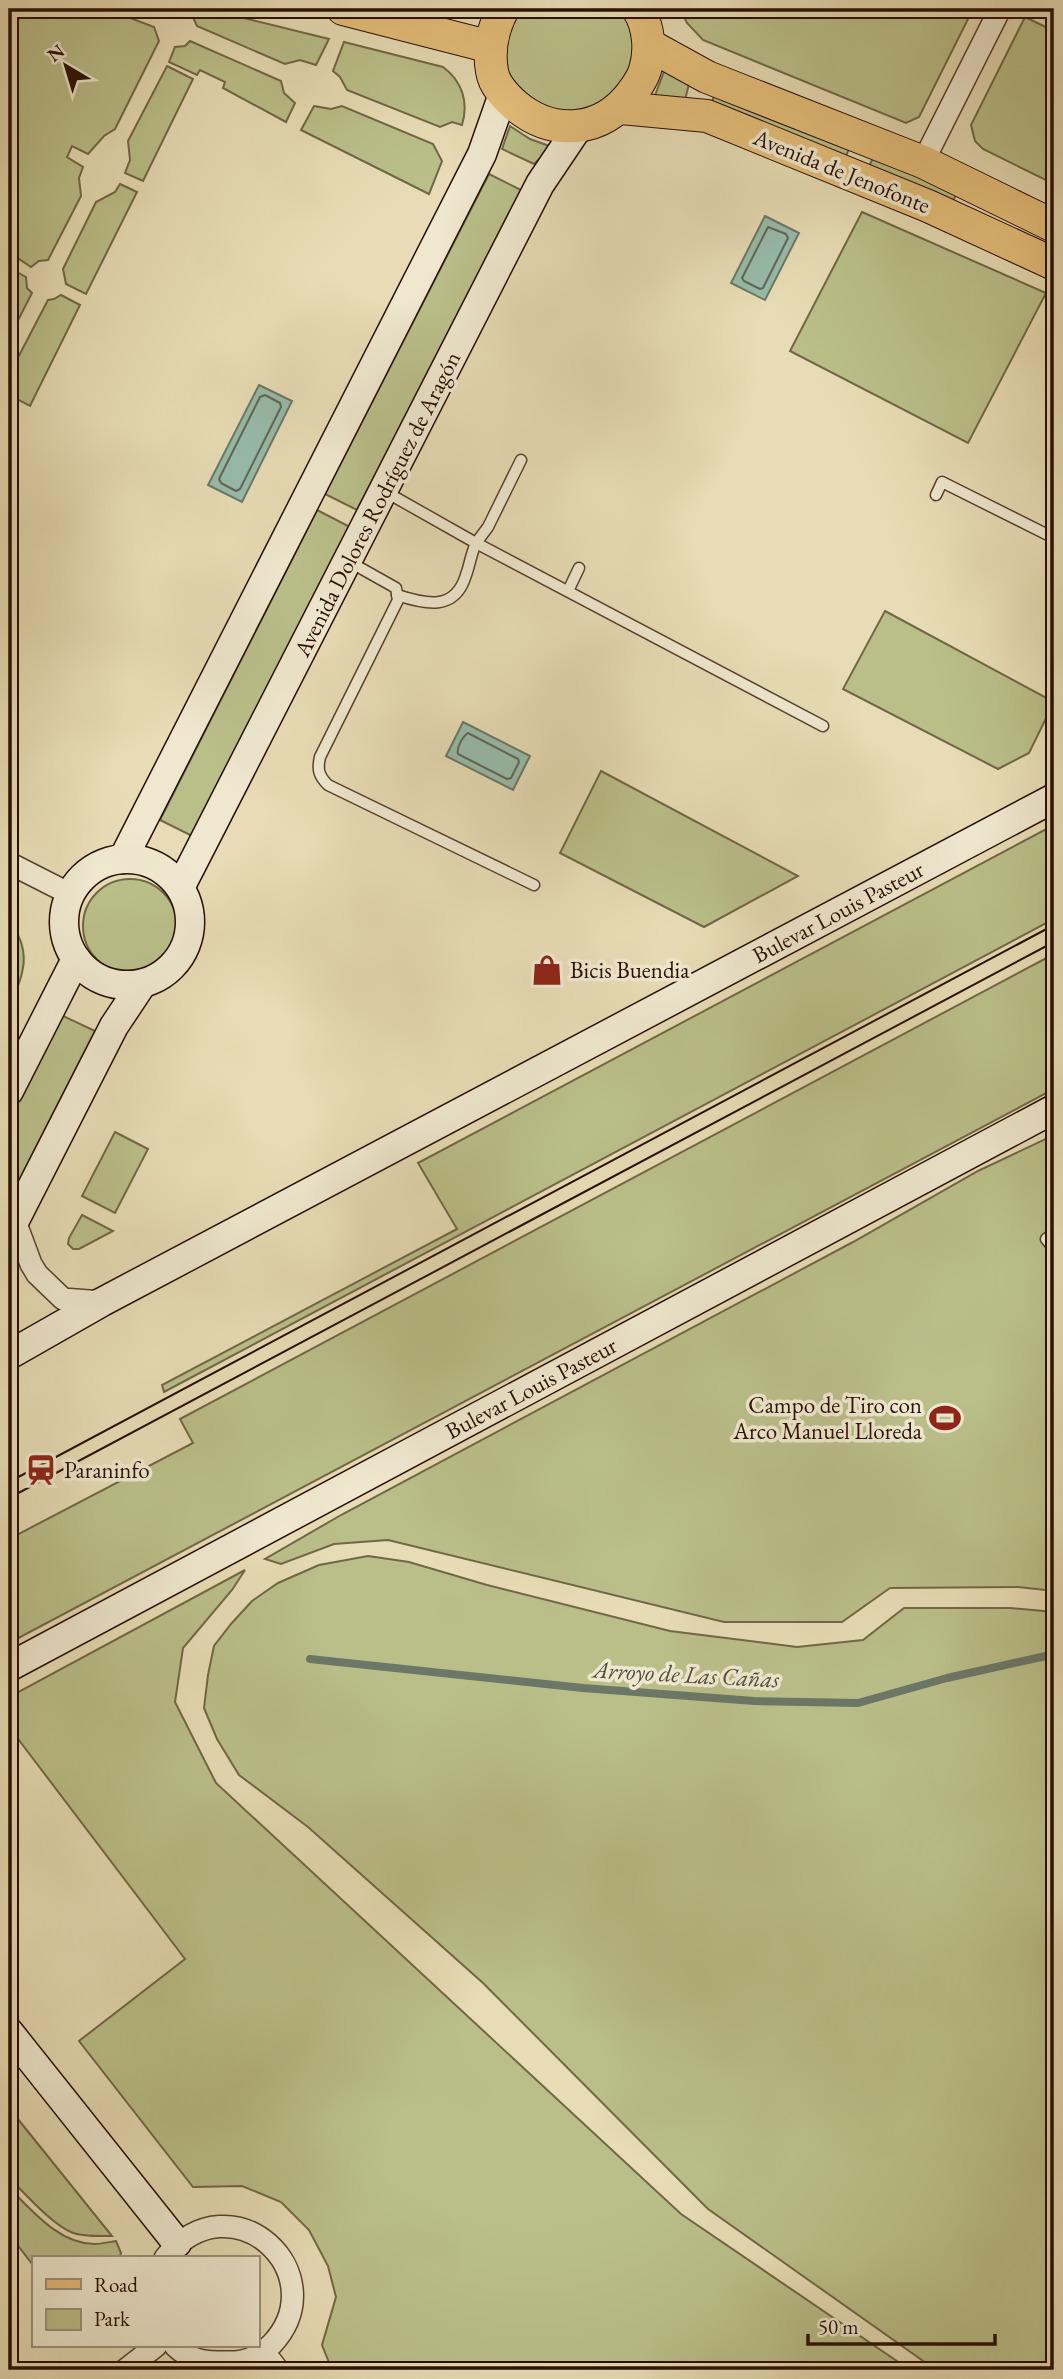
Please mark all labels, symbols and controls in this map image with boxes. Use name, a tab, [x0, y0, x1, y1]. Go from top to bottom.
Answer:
north arrow	[32, 32, 102, 102]
text: N	[42, 38, 70, 68]
street label: Avenida de Jenofonte	[748, 122, 935, 220]
street label: Avenida Dolores Rodríguez de Aragón	[286, 346, 467, 663]
street label: Bulevar Louis Pasteur	[747, 854, 929, 970]
shop icon: Bicis Buendia	[530, 953, 564, 987]
place label: Bicis Buendia	[570, 955, 690, 985]
street label: Bulevar Louis Pasteur	[440, 1330, 622, 1446]
place label: Campo de Tiro con Arco Manuel Lloreda	[732, 1390, 923, 1446]
sports icon: Campo de Tiro con Arco Manuel Lloreda	[928, 1401, 962, 1435]
station icon: Paraninfo	[24, 1453, 58, 1487]
place label: Paraninfo	[64, 1455, 150, 1485]
water label: Arroyo de Las Cañas	[590, 1654, 780, 1694]
legend	[32, 2256, 259, 2348]
text: Road	[94, 2271, 138, 2298]
scale bar	[808, 2302, 995, 2346]
text: Park	[94, 2305, 131, 2332]
text: 50 m	[818, 2313, 859, 2340]

